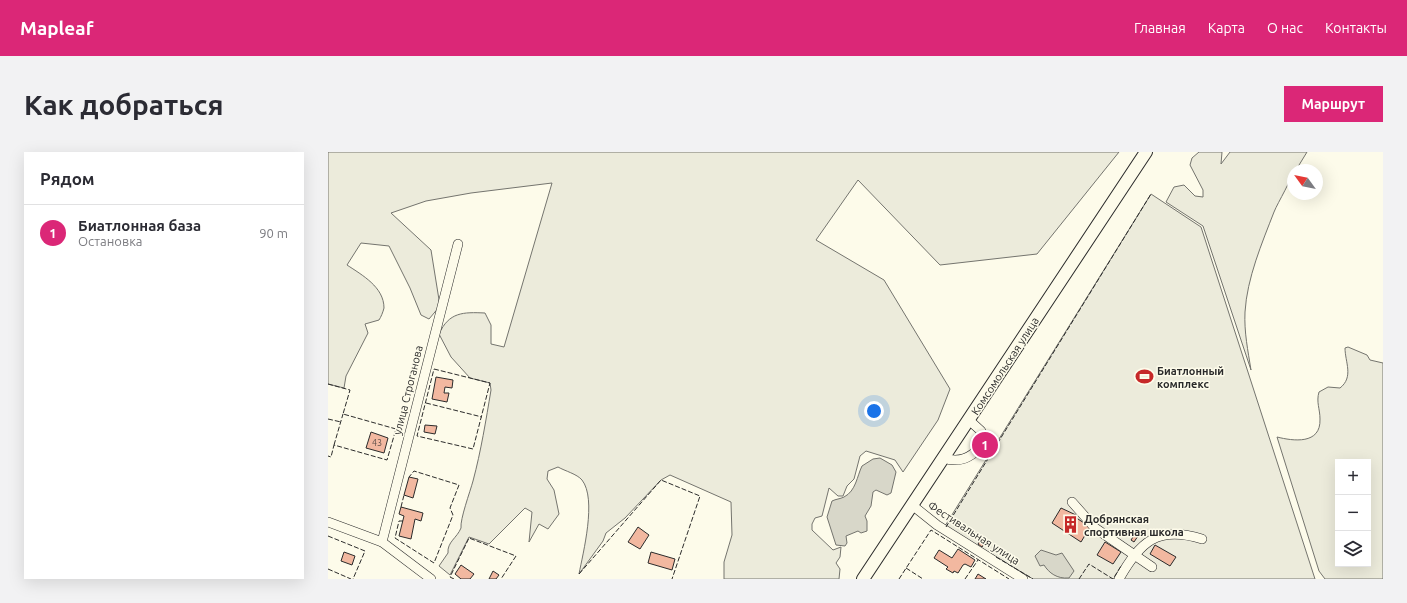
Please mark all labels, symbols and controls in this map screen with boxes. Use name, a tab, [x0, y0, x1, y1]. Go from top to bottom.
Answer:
text: Mapleaf	[20, 17, 93, 39]
text: Главная	[1134, 20, 1186, 36]
text: Карта	[1208, 20, 1245, 36]
text: О нас	[1267, 20, 1303, 36]
text: Контакты	[1325, 20, 1387, 36]
button: Маршрут	[1284, 86, 1383, 122]
text: Как добраться	[24, 89, 223, 120]
north arrow	[1287, 164, 1323, 200]
text: Рядом	[40, 169, 95, 188]
text: Биатлонная база	[78, 217, 201, 234]
text: 1	[49, 226, 57, 240]
text: 90 m	[259, 226, 288, 240]
text: Остановка	[78, 234, 143, 248]
street label: Комсомольская улица	[969, 315, 1041, 417]
street label: улица Строганова	[391, 344, 425, 436]
place label: Биатлонный комплекс	[1157, 365, 1224, 390]
sports icon: Биатлонный комплекс	[1134, 367, 1154, 387]
your location	[864, 401, 884, 421]
pin: 1	[972, 430, 998, 460]
house number: 43	[372, 438, 382, 448]
map controls	[1335, 459, 1371, 567]
button: +	[1335, 459, 1371, 495]
button: −	[1335, 495, 1371, 531]
street label: Фестивальная улица	[926, 499, 1022, 567]
place label: Добрянская спортивная школа	[1084, 513, 1184, 538]
building icon: Добрянская спортивная школа	[1061, 515, 1081, 535]
button: layers	[1335, 531, 1371, 567]

